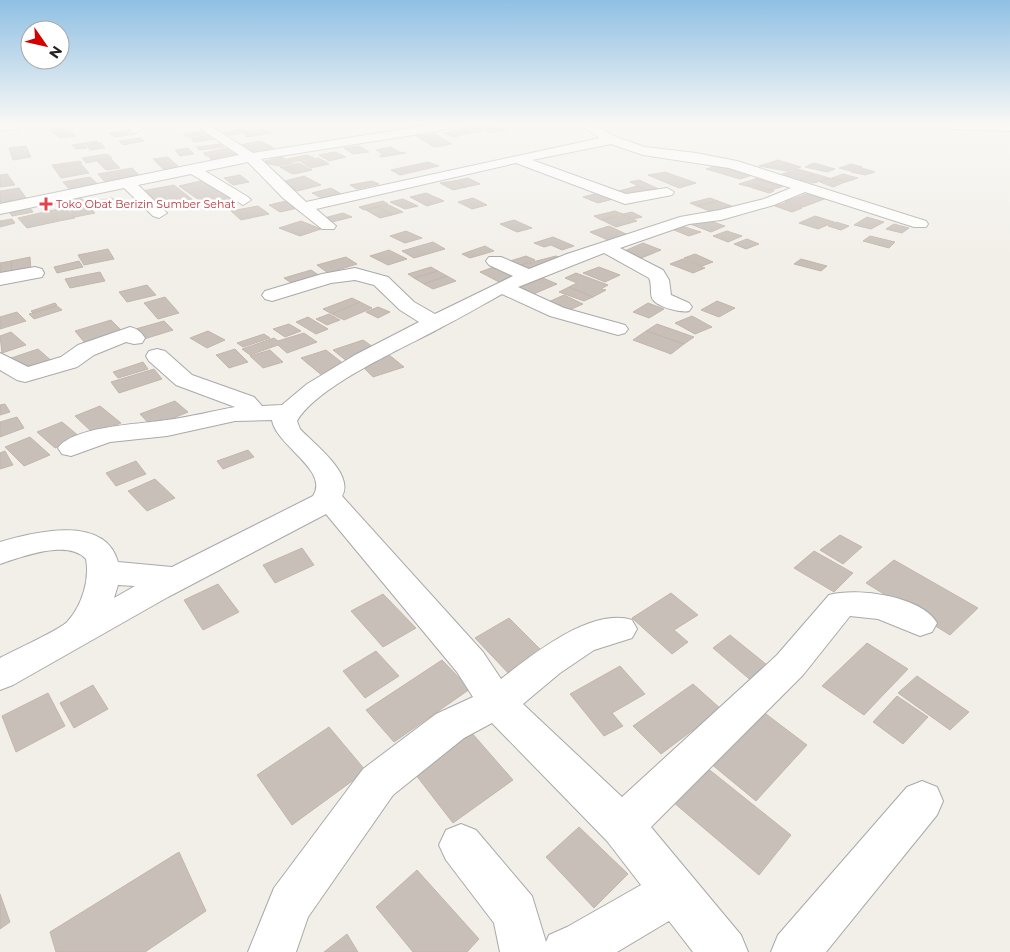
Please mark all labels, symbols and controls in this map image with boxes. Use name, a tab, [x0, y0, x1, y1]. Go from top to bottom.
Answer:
north arrow	[20, 20, 70, 70]
text: N	[45, 43, 66, 62]
place label: Toko Obat Berizin Sumber Sehat	[56, 197, 236, 211]
marker: Toko Obat Berizin Sumber Sehat	[40, 198, 52, 210]

